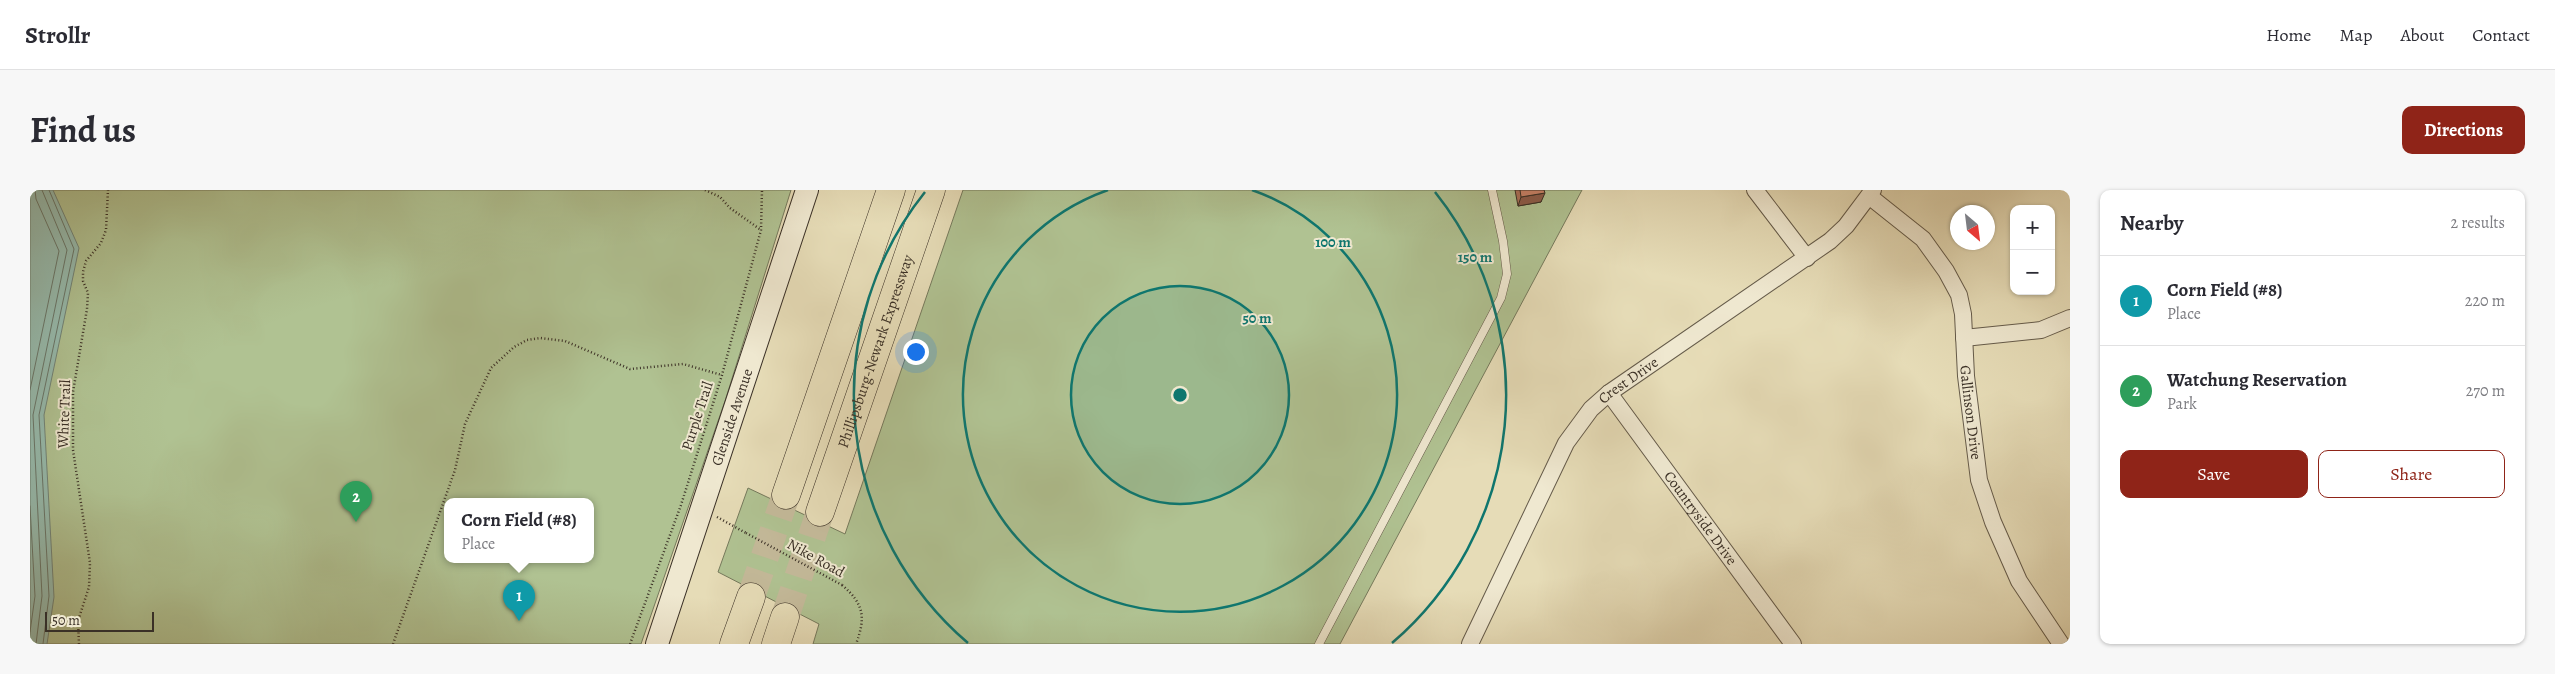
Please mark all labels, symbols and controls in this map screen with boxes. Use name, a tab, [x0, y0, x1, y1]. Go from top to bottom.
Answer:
text: Strollr	[25, 19, 90, 51]
text: Home	[2266, 23, 2311, 47]
text: Map	[2339, 23, 2372, 47]
text: About	[2400, 23, 2444, 47]
text: Contact	[2472, 23, 2530, 47]
text: Find us	[30, 106, 136, 154]
button: Directions	[2402, 106, 2525, 154]
north arrow	[1950, 205, 1995, 250]
map controls	[2010, 205, 2055, 295]
button: +	[2010, 205, 2055, 250]
text: Nearby	[2120, 209, 2183, 237]
text: 2 results	[2450, 212, 2505, 234]
text: 100 m	[1315, 232, 1351, 252]
text: 150 m	[1458, 247, 1493, 267]
button: −	[2010, 250, 2055, 295]
street label: Phillipsburg-Newark Expressway	[833, 252, 918, 451]
text: Corn Field (#8)	[2167, 277, 2283, 303]
text: 1	[2133, 290, 2139, 312]
text: 220 m	[2465, 290, 2505, 312]
text: Place	[2167, 303, 2201, 325]
text: 50 m	[1242, 308, 1272, 328]
your location	[903, 339, 929, 365]
street label: Crest Drive	[1594, 352, 1662, 408]
street label: Gallinson Drive	[1955, 365, 1986, 461]
street label: Glenside Avenue	[707, 366, 757, 468]
text: Watchung Reservation	[2167, 367, 2347, 393]
street label: White Trail	[53, 379, 75, 450]
street label: Purple Trail	[676, 379, 718, 453]
text: 2	[2132, 380, 2140, 402]
text: 270 m	[2466, 380, 2505, 402]
centre of rings	[1171, 386, 1189, 404]
text: Park	[2167, 393, 2197, 415]
button: Save	[2120, 450, 2308, 498]
button: Share	[2318, 450, 2505, 498]
street label: Countryside Drive	[1659, 467, 1742, 569]
pin: 2	[340, 481, 372, 522]
popup	[444, 498, 594, 563]
text: Corn Field (#8)	[461, 507, 577, 533]
text: Place	[461, 533, 495, 555]
street label: Nike Road	[784, 534, 849, 582]
pin: 1	[503, 580, 535, 621]
scale bar	[45, 609, 154, 632]
text: 50 m	[52, 611, 80, 630]

